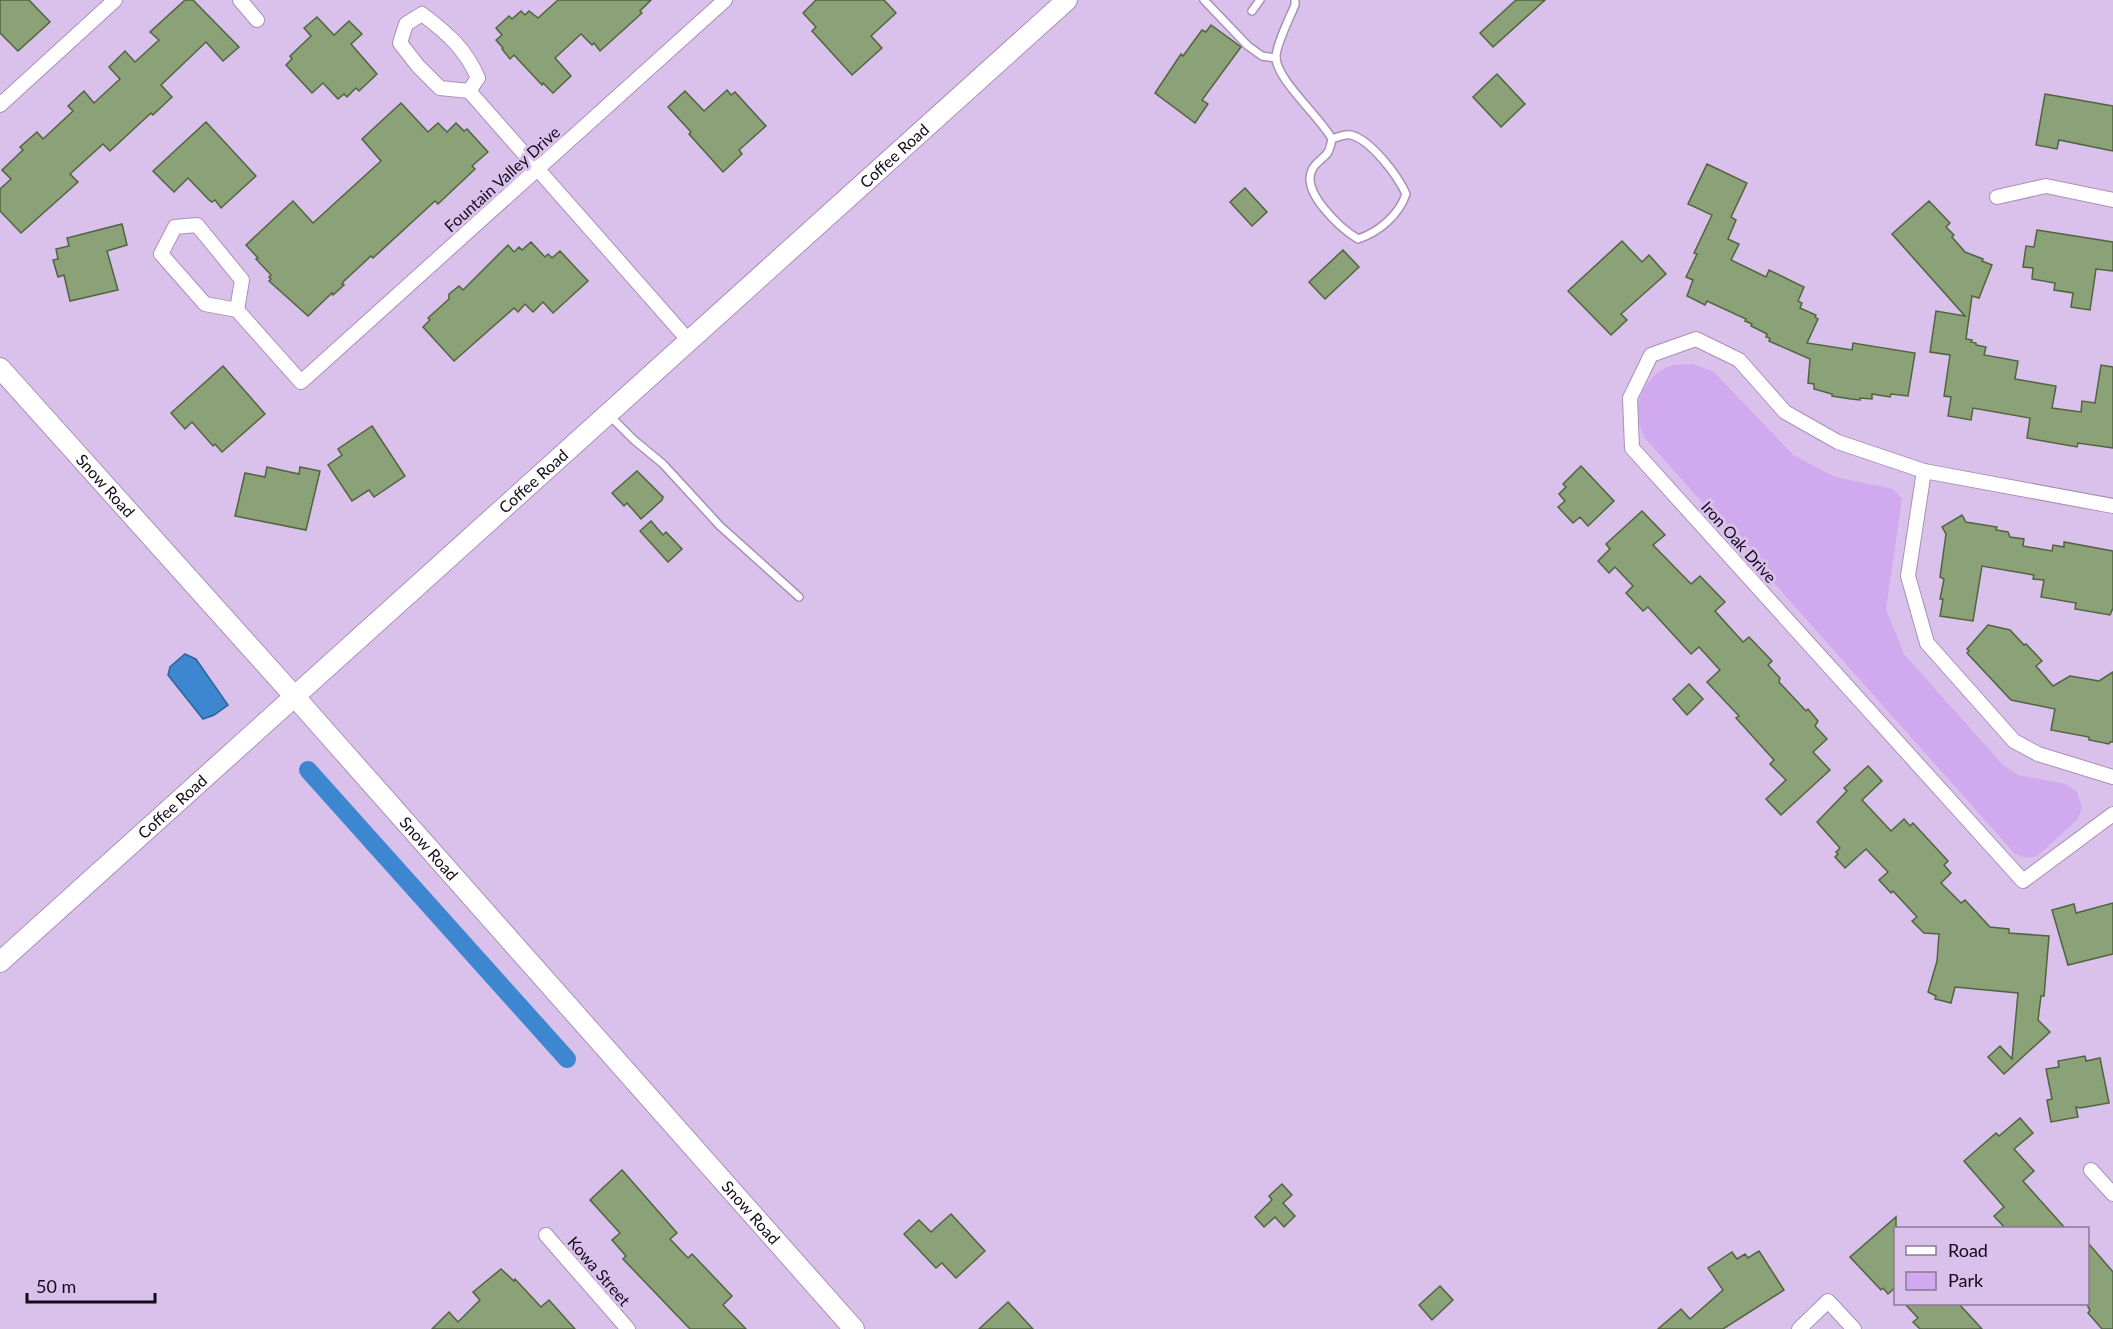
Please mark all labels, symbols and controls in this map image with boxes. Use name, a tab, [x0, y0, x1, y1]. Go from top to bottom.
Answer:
street label: Coffee Road	[855, 119, 932, 191]
street label: Fountain Valley Drive	[440, 122, 563, 235]
street label: Coffee Road	[494, 445, 571, 517]
street label: Snow Road	[73, 450, 139, 521]
street label: Iron Oak Drive	[1698, 497, 1781, 586]
street label: Coffee Road	[134, 770, 210, 842]
street label: Snow Road	[396, 812, 462, 884]
street label: Snow Road	[718, 1176, 784, 1248]
legend	[1894, 1227, 2089, 1305]
street label: Kowa Street	[564, 1232, 635, 1309]
text: Road	[1948, 1239, 1988, 1261]
scale bar	[27, 1266, 154, 1304]
text: Park	[1948, 1269, 1984, 1291]
text: 50 m	[36, 1275, 76, 1297]

